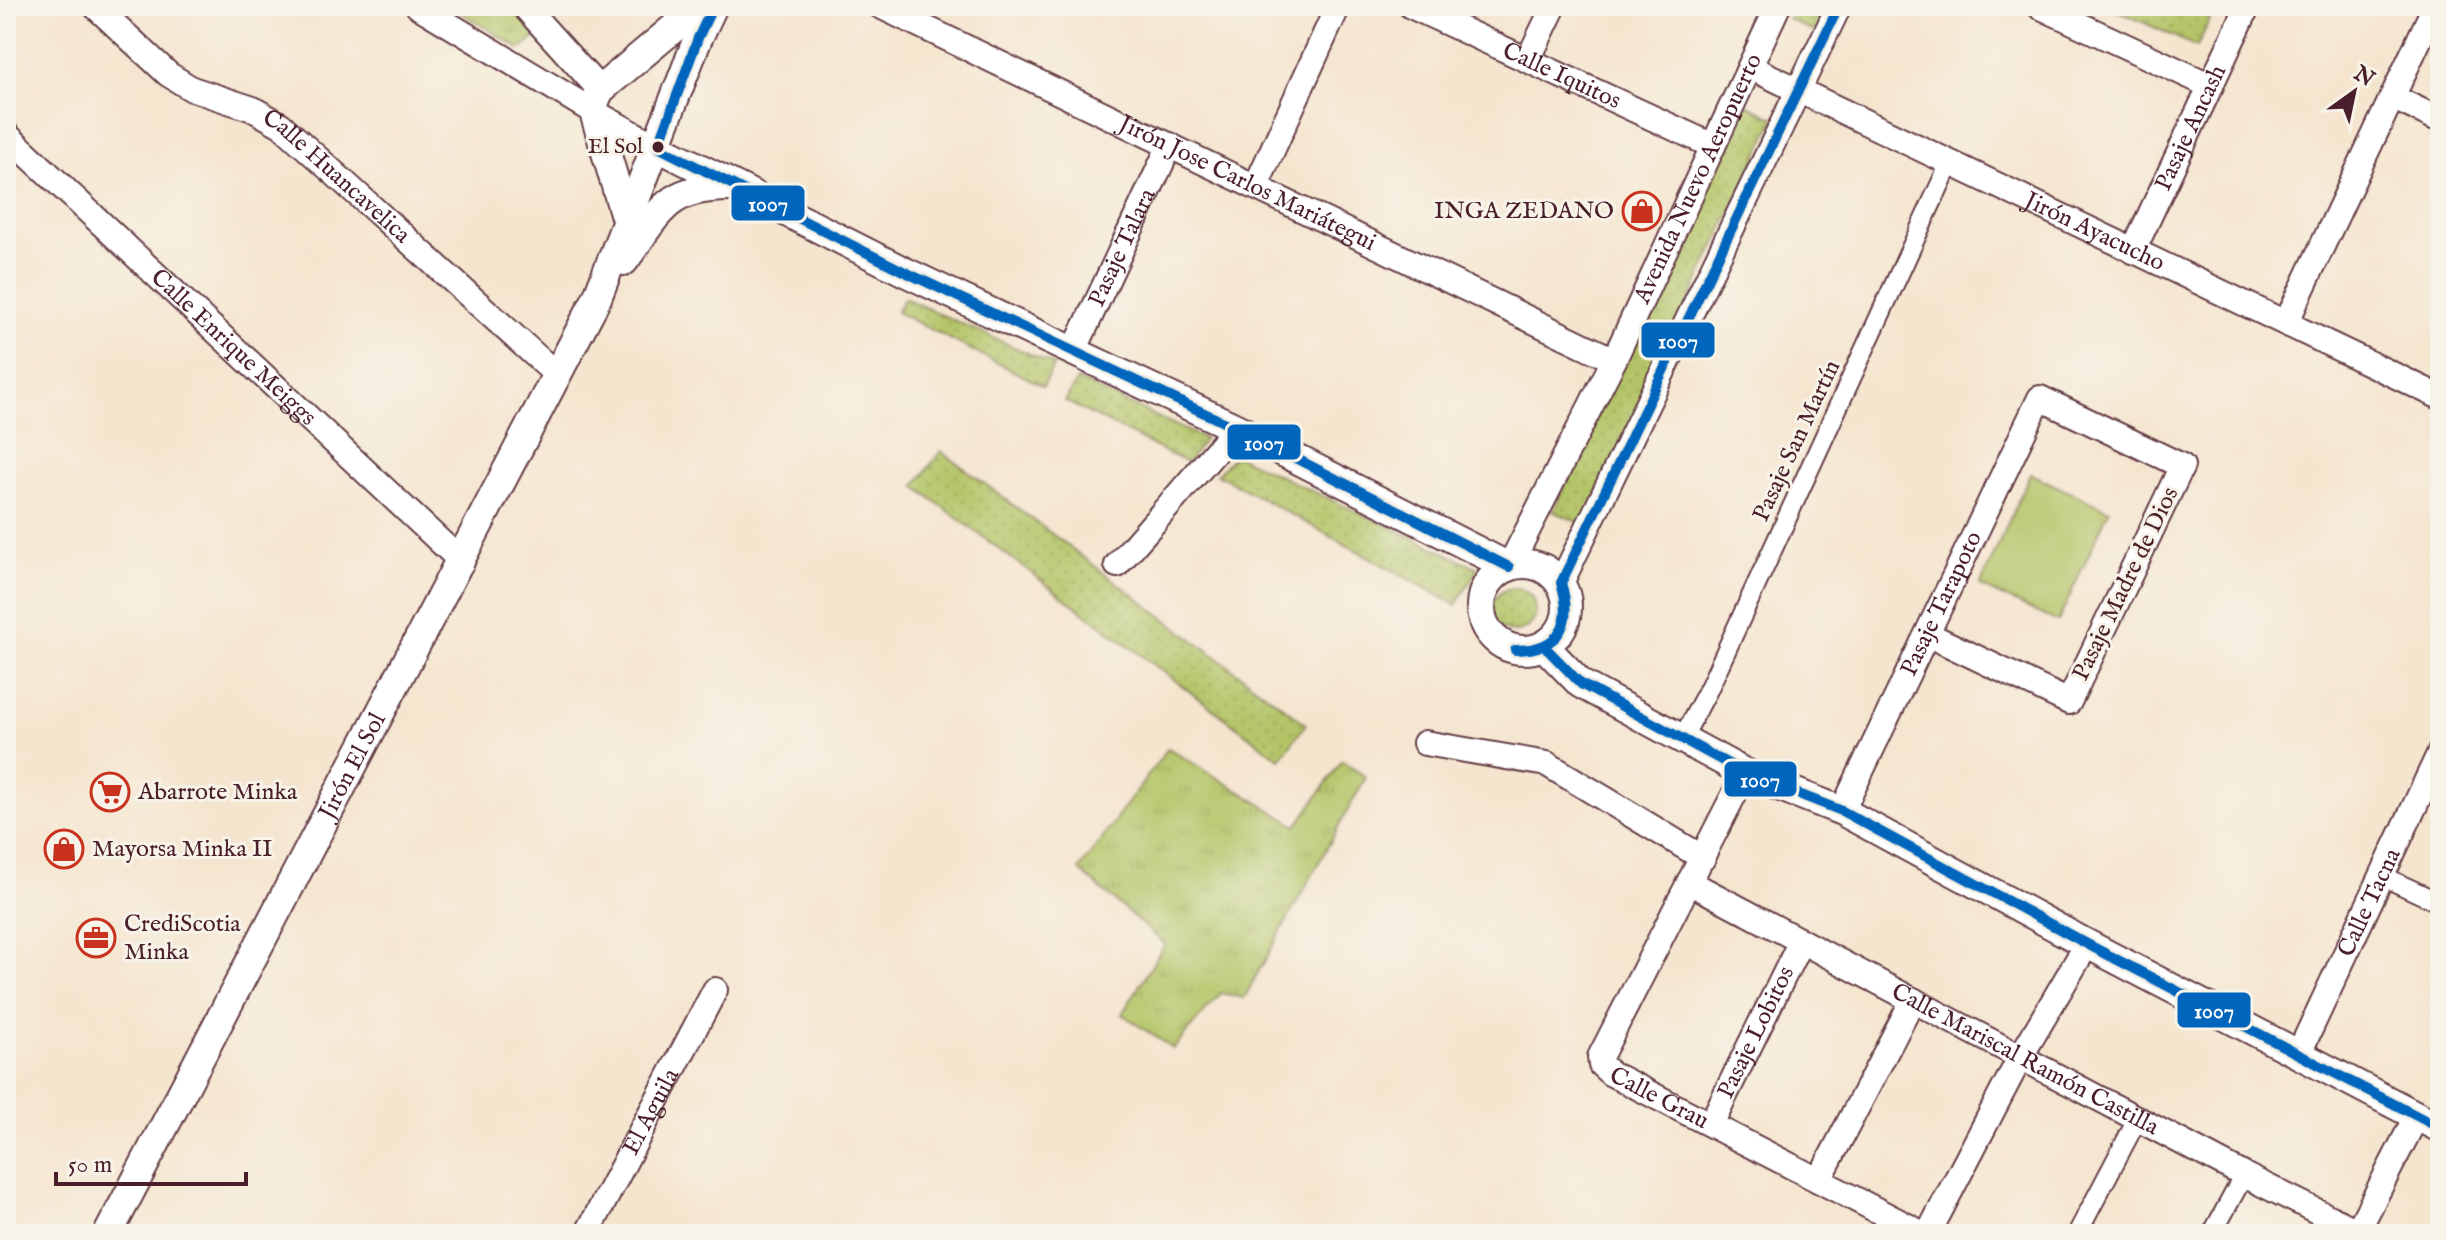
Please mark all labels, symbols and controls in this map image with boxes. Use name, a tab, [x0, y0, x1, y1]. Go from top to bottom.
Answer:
street label: Calle Iquitos	[1497, 35, 1626, 117]
street label: Avenida Nuevo Aeropuerto	[1626, 49, 1769, 310]
north arrow	[2314, 52, 2394, 132]
text: N	[2347, 59, 2379, 94]
street label: Pasaje Ancash	[2148, 60, 2234, 196]
street label: Calle Huancavelica	[257, 102, 418, 251]
street label: Jirón Jose Carlos Mariátegui	[1111, 107, 1381, 258]
place label: El Sol	[588, 133, 643, 161]
marker: El Sol	[650, 139, 666, 155]
street label: Pasaje Talara	[1081, 183, 1163, 312]
line badge: 1007	[730, 184, 806, 222]
street label: Jirón Ayacucho	[2017, 184, 2170, 279]
shop icon: INGA ZEDANO	[1621, 190, 1663, 232]
text: 1007	[748, 191, 788, 219]
place label: INGA ZEDANO	[1434, 196, 1614, 227]
street label: Calle Enrique Meiggs	[144, 262, 323, 433]
line badge: 1007	[1640, 321, 1716, 359]
text: 1007	[1658, 328, 1698, 356]
street label: Pasaje San Martín	[1746, 355, 1848, 527]
line badge: 1007	[1226, 423, 1302, 461]
text: 1007	[1244, 430, 1284, 458]
street label: Pasaje Madre de Dios	[2066, 482, 2186, 686]
street label: Pasaje Tarapoto	[1893, 526, 1989, 681]
street label: Jirón El Sol	[311, 707, 393, 827]
line badge: 1007	[1723, 760, 1798, 798]
text: 1007	[1740, 767, 1780, 795]
supermarket icon: Abarrote Minka	[89, 771, 131, 813]
place label: Abarrote Minka	[137, 777, 298, 808]
shop icon: Mayorsa Minka II	[43, 828, 85, 870]
place label: Mayorsa Minka II	[92, 834, 273, 865]
street label: Calle Tacna	[2331, 843, 2408, 962]
place label: CrediScotia Minka	[124, 909, 241, 968]
office icon: CrediScotia Minka	[75, 917, 117, 959]
street label: Pasaje Lobitos	[1710, 961, 1802, 1104]
street label: Calle Mariscal Ramón Castilla	[1886, 976, 2165, 1143]
line badge: 1007	[2176, 991, 2252, 1029]
text: 1007	[2194, 998, 2234, 1026]
street label: Calle Grau	[1604, 1060, 1714, 1137]
street label: El Aguila	[616, 1063, 687, 1160]
scale bar	[56, 1136, 246, 1186]
text: 50 m	[68, 1150, 112, 1181]

